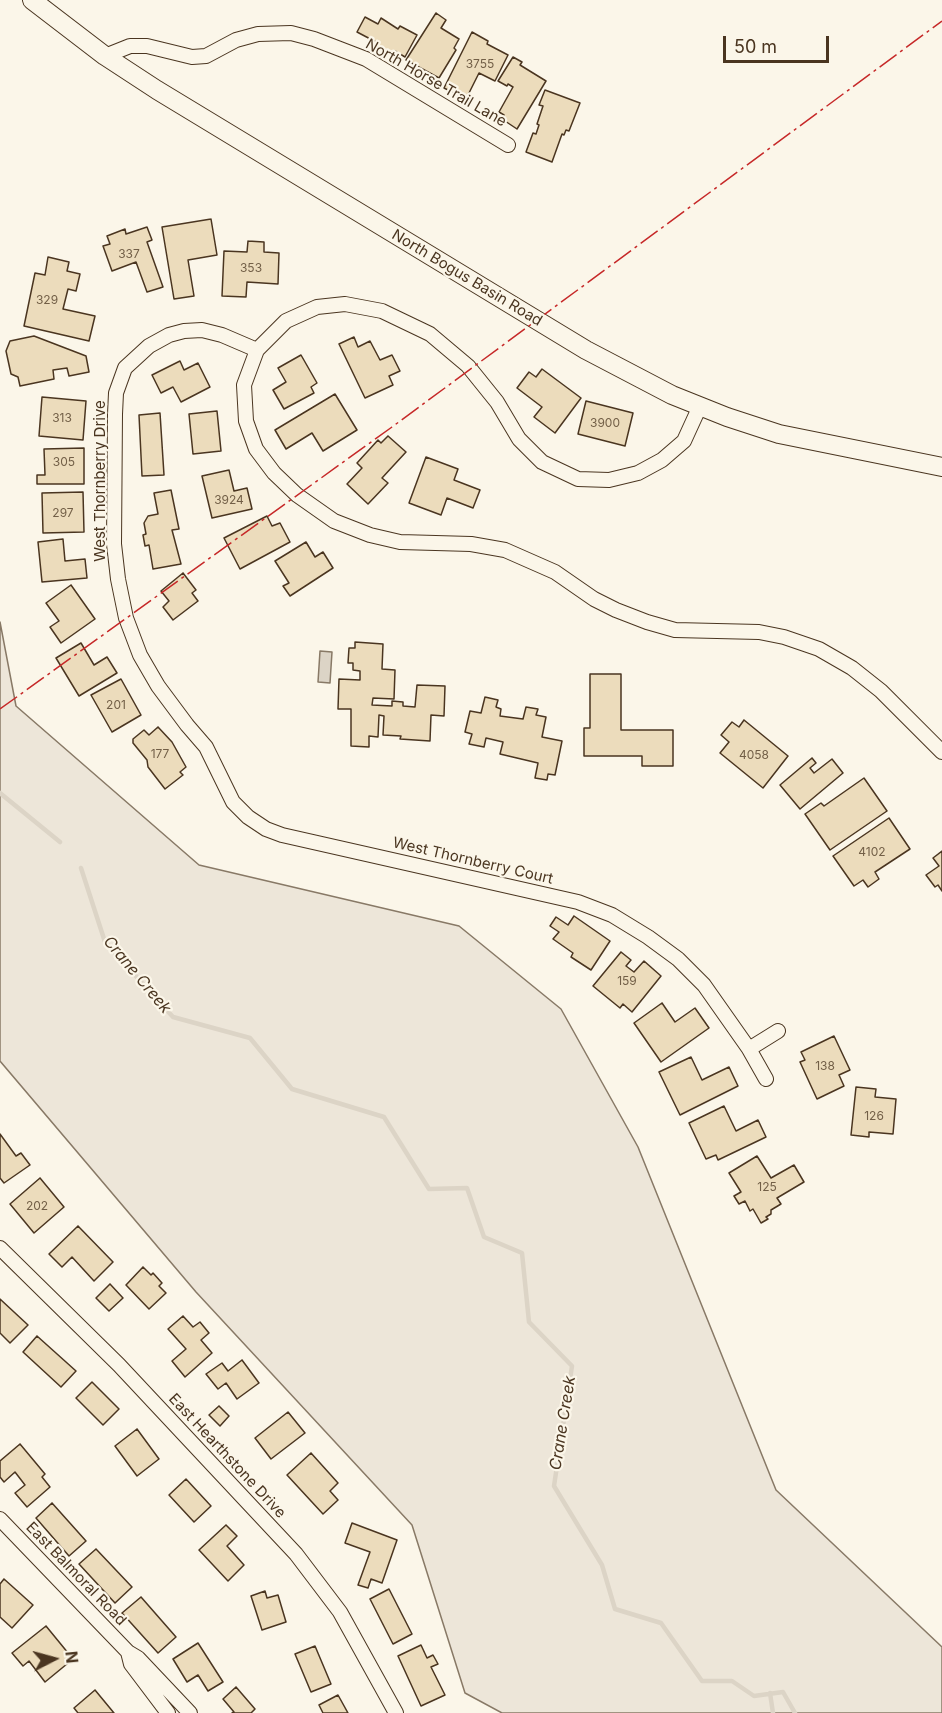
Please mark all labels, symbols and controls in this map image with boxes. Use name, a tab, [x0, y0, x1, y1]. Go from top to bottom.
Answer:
scale bar	[726, 24, 832, 62]
street label: North Horse Trail Lane	[362, 35, 510, 131]
text: 50 m	[734, 36, 777, 57]
house number: 3755	[466, 57, 494, 71]
street label: North Bogus Basin Road	[389, 226, 545, 330]
house number: 337	[118, 247, 140, 261]
house number: 353	[240, 261, 262, 275]
house number: 329	[36, 293, 58, 307]
street label: West Thornberry Drive	[91, 400, 109, 562]
house number: 313	[52, 411, 72, 425]
house number: 3900	[590, 416, 620, 430]
house number: 305	[53, 455, 75, 469]
house number: 3924	[214, 493, 244, 507]
house number: 297	[52, 506, 74, 520]
house number: 201	[106, 698, 126, 712]
house number: 177	[151, 747, 169, 761]
house number: 4058	[739, 748, 769, 762]
street label: West Thornberry Court	[391, 834, 555, 888]
house number: 4102	[858, 845, 886, 859]
water label: Crane Creek	[99, 932, 175, 1018]
house number: 159	[617, 974, 637, 988]
house number: 138	[815, 1059, 835, 1073]
house number: 126	[864, 1109, 884, 1123]
house number: 125	[757, 1180, 777, 1194]
house number: 202	[26, 1199, 48, 1213]
water label: Crane Creek	[546, 1375, 580, 1471]
street label: East Hearthstone Drive	[165, 1390, 289, 1522]
street label: East Balmoral Road	[22, 1519, 130, 1629]
north arrow	[24, 1629, 84, 1689]
text: N	[61, 1650, 82, 1664]

